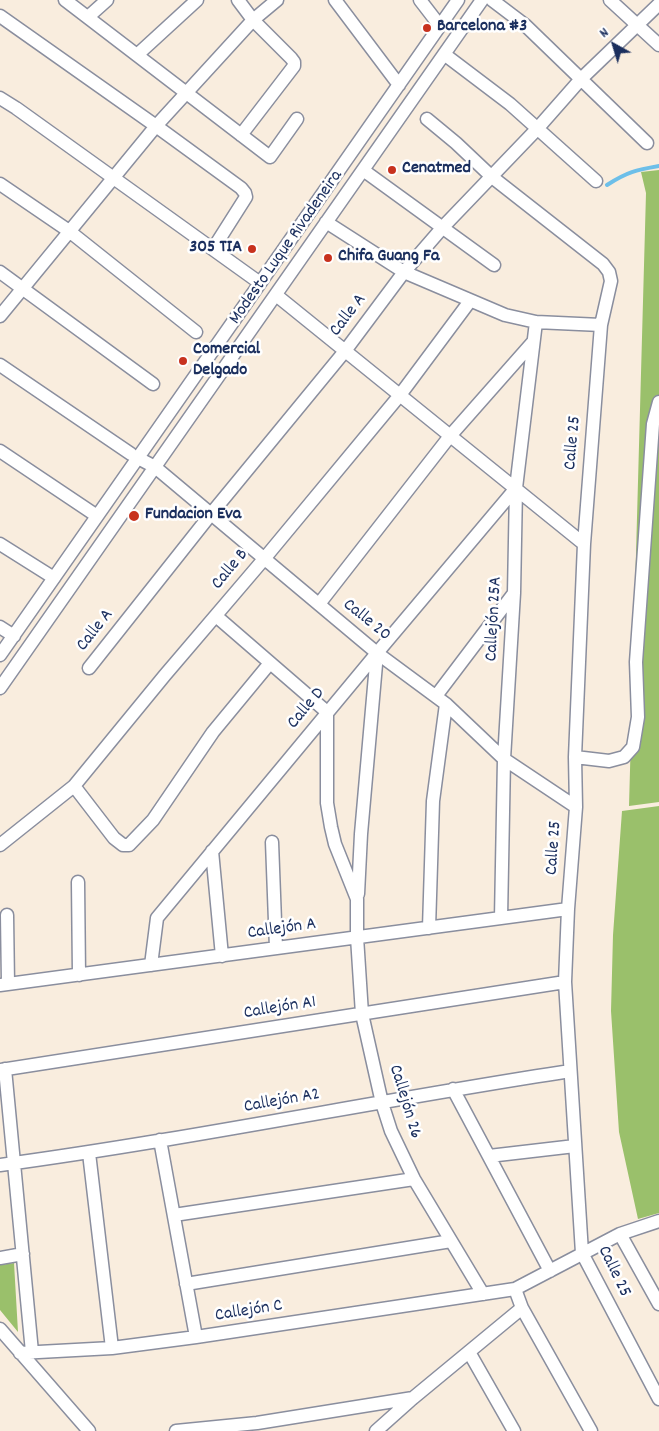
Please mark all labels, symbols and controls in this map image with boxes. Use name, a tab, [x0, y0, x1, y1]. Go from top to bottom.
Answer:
place label: Barcelona #3	[437, 17, 527, 39]
north arrow	[589, 20, 639, 70]
marker: Barcelona #3	[421, 22, 433, 34]
text: N	[596, 23, 614, 43]
place label: Cenatmed	[402, 159, 471, 181]
marker: Cenatmed	[386, 164, 398, 176]
street label: Modesto Luque Rivadeneira	[226, 167, 348, 329]
place label: 305 TIA	[189, 238, 242, 260]
marker: 305 TIA	[246, 243, 258, 255]
place label: Chifa Guang Fa	[338, 247, 439, 269]
marker: Chifa Guang Fa	[322, 252, 334, 264]
street label: Calle A	[326, 290, 372, 342]
place label: Comercial Delgado	[193, 340, 260, 382]
marker: Comercial Delgado	[177, 355, 189, 367]
street label: Calle 25	[561, 415, 587, 471]
place label: Fundacion Eva	[145, 505, 241, 527]
marker: Fundacion Eva	[127, 509, 141, 523]
street label: Calle B	[208, 545, 254, 595]
street label: Callejón 25A	[482, 576, 508, 662]
street label: Calle 20	[338, 595, 394, 647]
street label: Calle A	[73, 606, 119, 656]
street label: Calle D	[284, 684, 330, 734]
street label: Calle 25	[542, 820, 568, 876]
street label: Callejón A	[246, 915, 318, 945]
street label: Callejón A1	[242, 993, 318, 1025]
street label: Callejón 26	[383, 1063, 425, 1141]
street label: Callejón A2	[242, 1085, 322, 1119]
street label: Calle 25	[591, 1243, 635, 1301]
street label: Callejón C	[214, 1296, 284, 1328]

